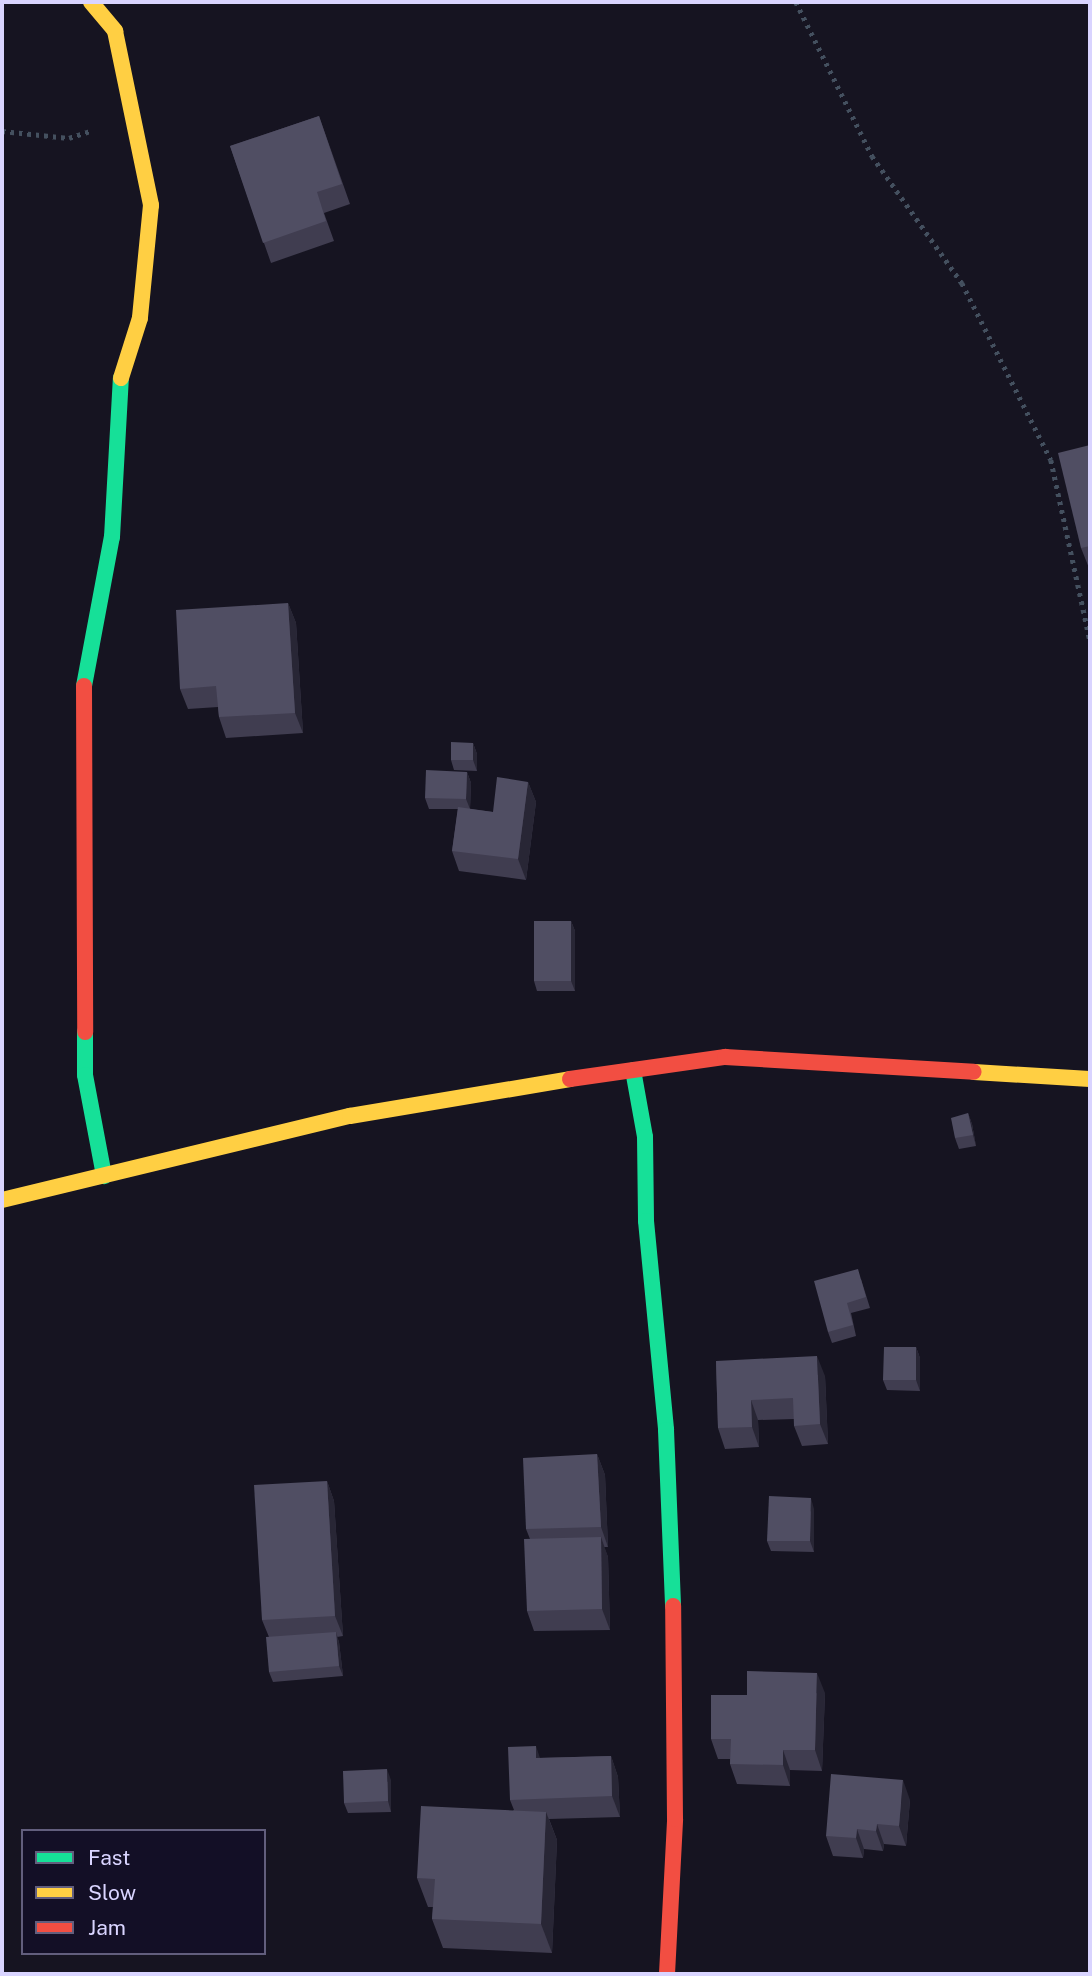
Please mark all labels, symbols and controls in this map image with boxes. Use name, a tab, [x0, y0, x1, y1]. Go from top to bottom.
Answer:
legend	[21, 1829, 266, 1955]
text: Fast	[88, 1845, 130, 1870]
text: Slow	[88, 1880, 136, 1905]
text: Jam	[88, 1915, 126, 1940]

